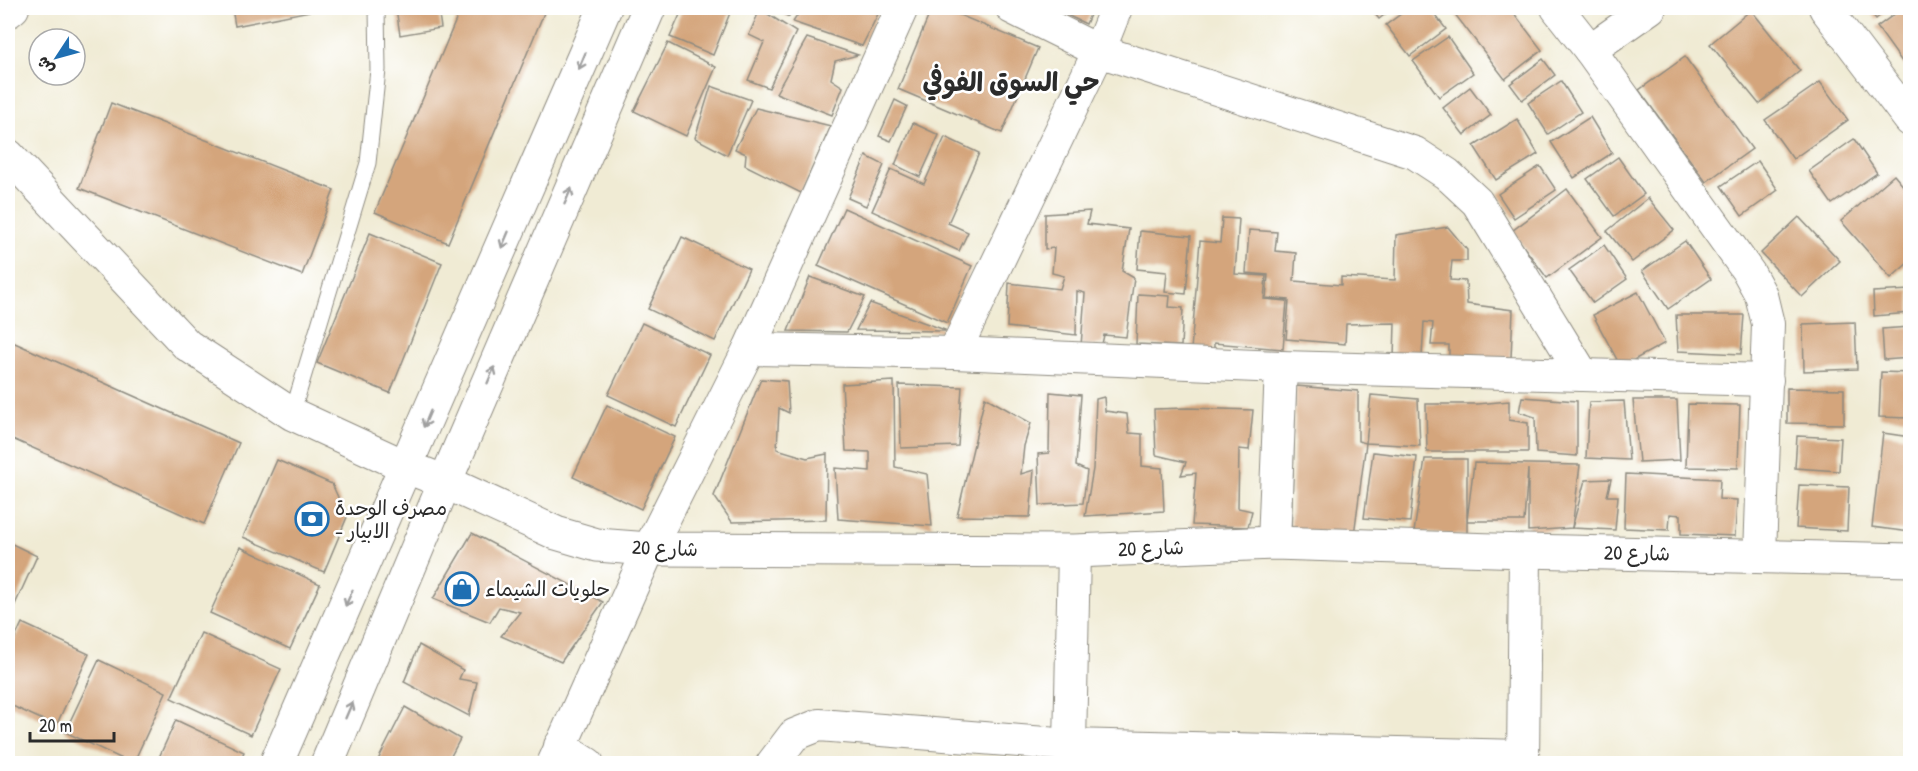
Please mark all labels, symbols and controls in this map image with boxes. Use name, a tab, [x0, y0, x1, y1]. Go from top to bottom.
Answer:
north arrow	[27, 27, 87, 87]
text: ش	[31, 52, 59, 79]
one-way arrow	[576, 52, 587, 70]
district label: حي السوق الفوفي	[923, 63, 1099, 106]
one-way arrow	[563, 188, 574, 206]
one-way arrow	[498, 231, 510, 249]
one-way arrow	[486, 367, 497, 385]
one-way arrow	[421, 410, 432, 428]
place label: مصرف الوحدة - الابيار	[335, 494, 447, 544]
bank icon: مصرف الوحدة - الابيار	[294, 501, 330, 537]
street label: شارع 20	[631, 533, 699, 563]
street label: شارع 20	[1117, 533, 1185, 563]
street label: شارع 20	[1604, 538, 1670, 568]
shop icon: حلويات الشيماء	[444, 571, 480, 607]
place label: حلويات الشيماء	[485, 575, 610, 603]
one-way arrow	[343, 588, 354, 606]
one-way arrow	[344, 701, 355, 719]
scale bar	[30, 705, 114, 743]
text: 20 m	[39, 713, 72, 738]

